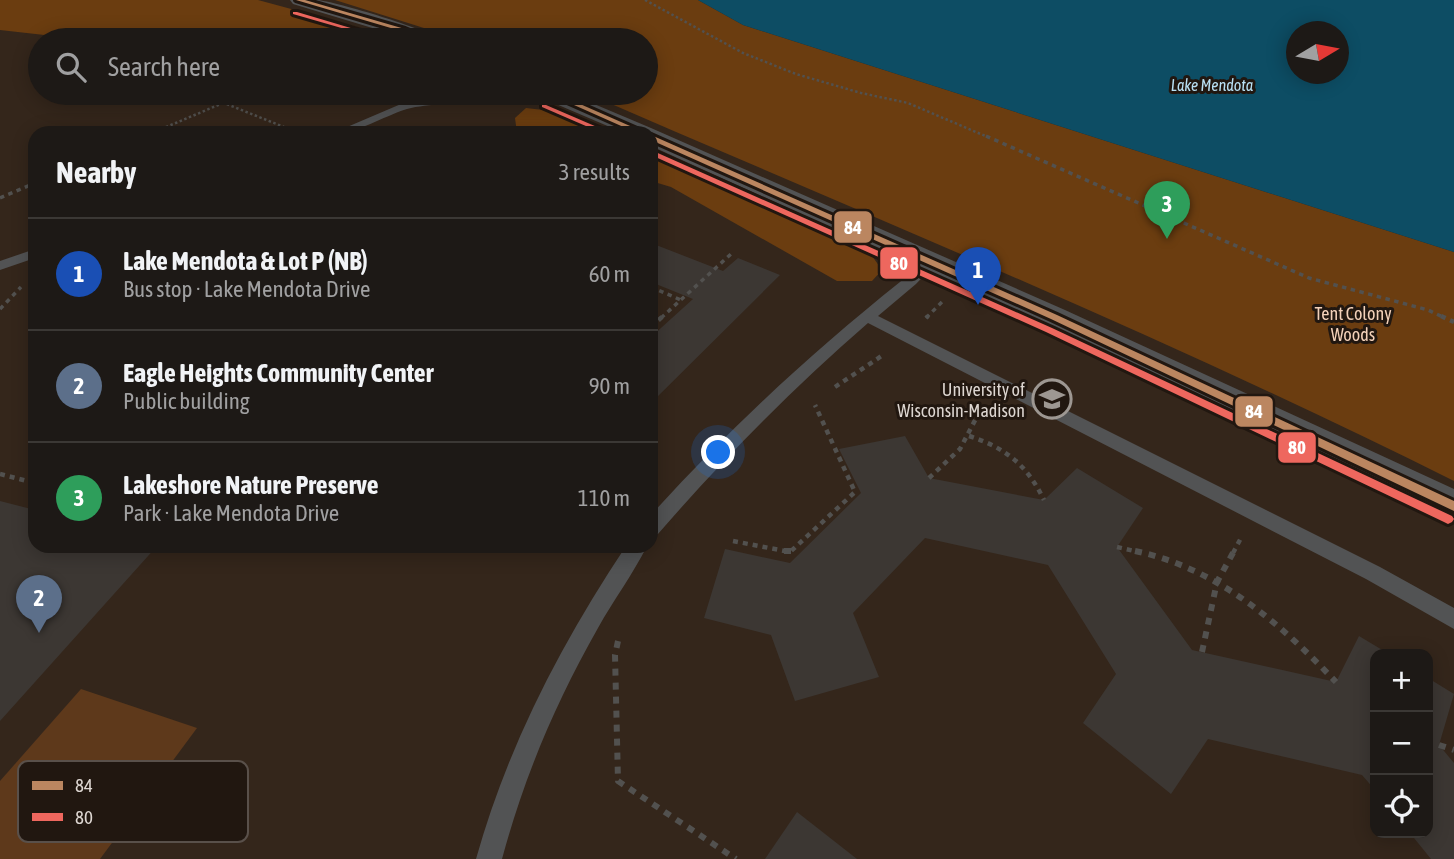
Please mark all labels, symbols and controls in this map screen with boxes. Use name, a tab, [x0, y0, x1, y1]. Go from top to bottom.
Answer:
north arrow	[1286, 21, 1349, 84]
search box	[28, 28, 658, 105]
icon: search	[52, 48, 90, 86]
text: Search here	[108, 52, 220, 82]
water label: Lake Mendota	[1171, 76, 1254, 94]
text: Nearby	[56, 155, 136, 189]
text: 3 results	[559, 159, 630, 185]
pin: 3	[1144, 181, 1190, 239]
line badge: 84	[833, 210, 873, 244]
text: 84	[844, 216, 862, 238]
text: Lake Mendota & Lot P (NB)	[123, 246, 368, 276]
line badge: 80	[879, 246, 919, 280]
pin: 1	[955, 247, 1001, 305]
text: 80	[890, 252, 908, 274]
text: 1	[74, 261, 84, 287]
text: 60 m	[589, 261, 630, 287]
text: Bus stop · Lake Mendota Drive	[123, 276, 370, 302]
park label: Tent Colony Woods	[1314, 303, 1392, 345]
text: Eagle Heights Community Center	[123, 358, 433, 388]
text: 2	[74, 373, 84, 399]
text: 90 m	[589, 373, 630, 399]
school or university icon: University of Wisconsin-Madison	[1031, 378, 1073, 420]
place label: University of Wisconsin-Madison	[897, 379, 1025, 421]
text: Public building	[123, 388, 250, 414]
line badge: 84	[1234, 395, 1274, 428]
text: 84	[1245, 400, 1263, 422]
line badge: 80	[1277, 431, 1317, 464]
your location	[701, 435, 735, 469]
text: 80	[1288, 436, 1306, 458]
text: Lakeshore Nature Preserve	[123, 470, 379, 500]
text: 3	[74, 485, 84, 511]
text: 110 m	[578, 485, 630, 511]
text: Park · Lake Mendota Drive	[123, 500, 339, 526]
pin: 2	[16, 575, 62, 633]
map controls	[1370, 649, 1433, 838]
button: +	[1370, 649, 1433, 712]
button: −	[1370, 712, 1433, 775]
legend	[18, 761, 248, 842]
text: 84	[75, 774, 93, 796]
button: locate	[1370, 775, 1433, 838]
text: 80	[75, 806, 93, 828]

